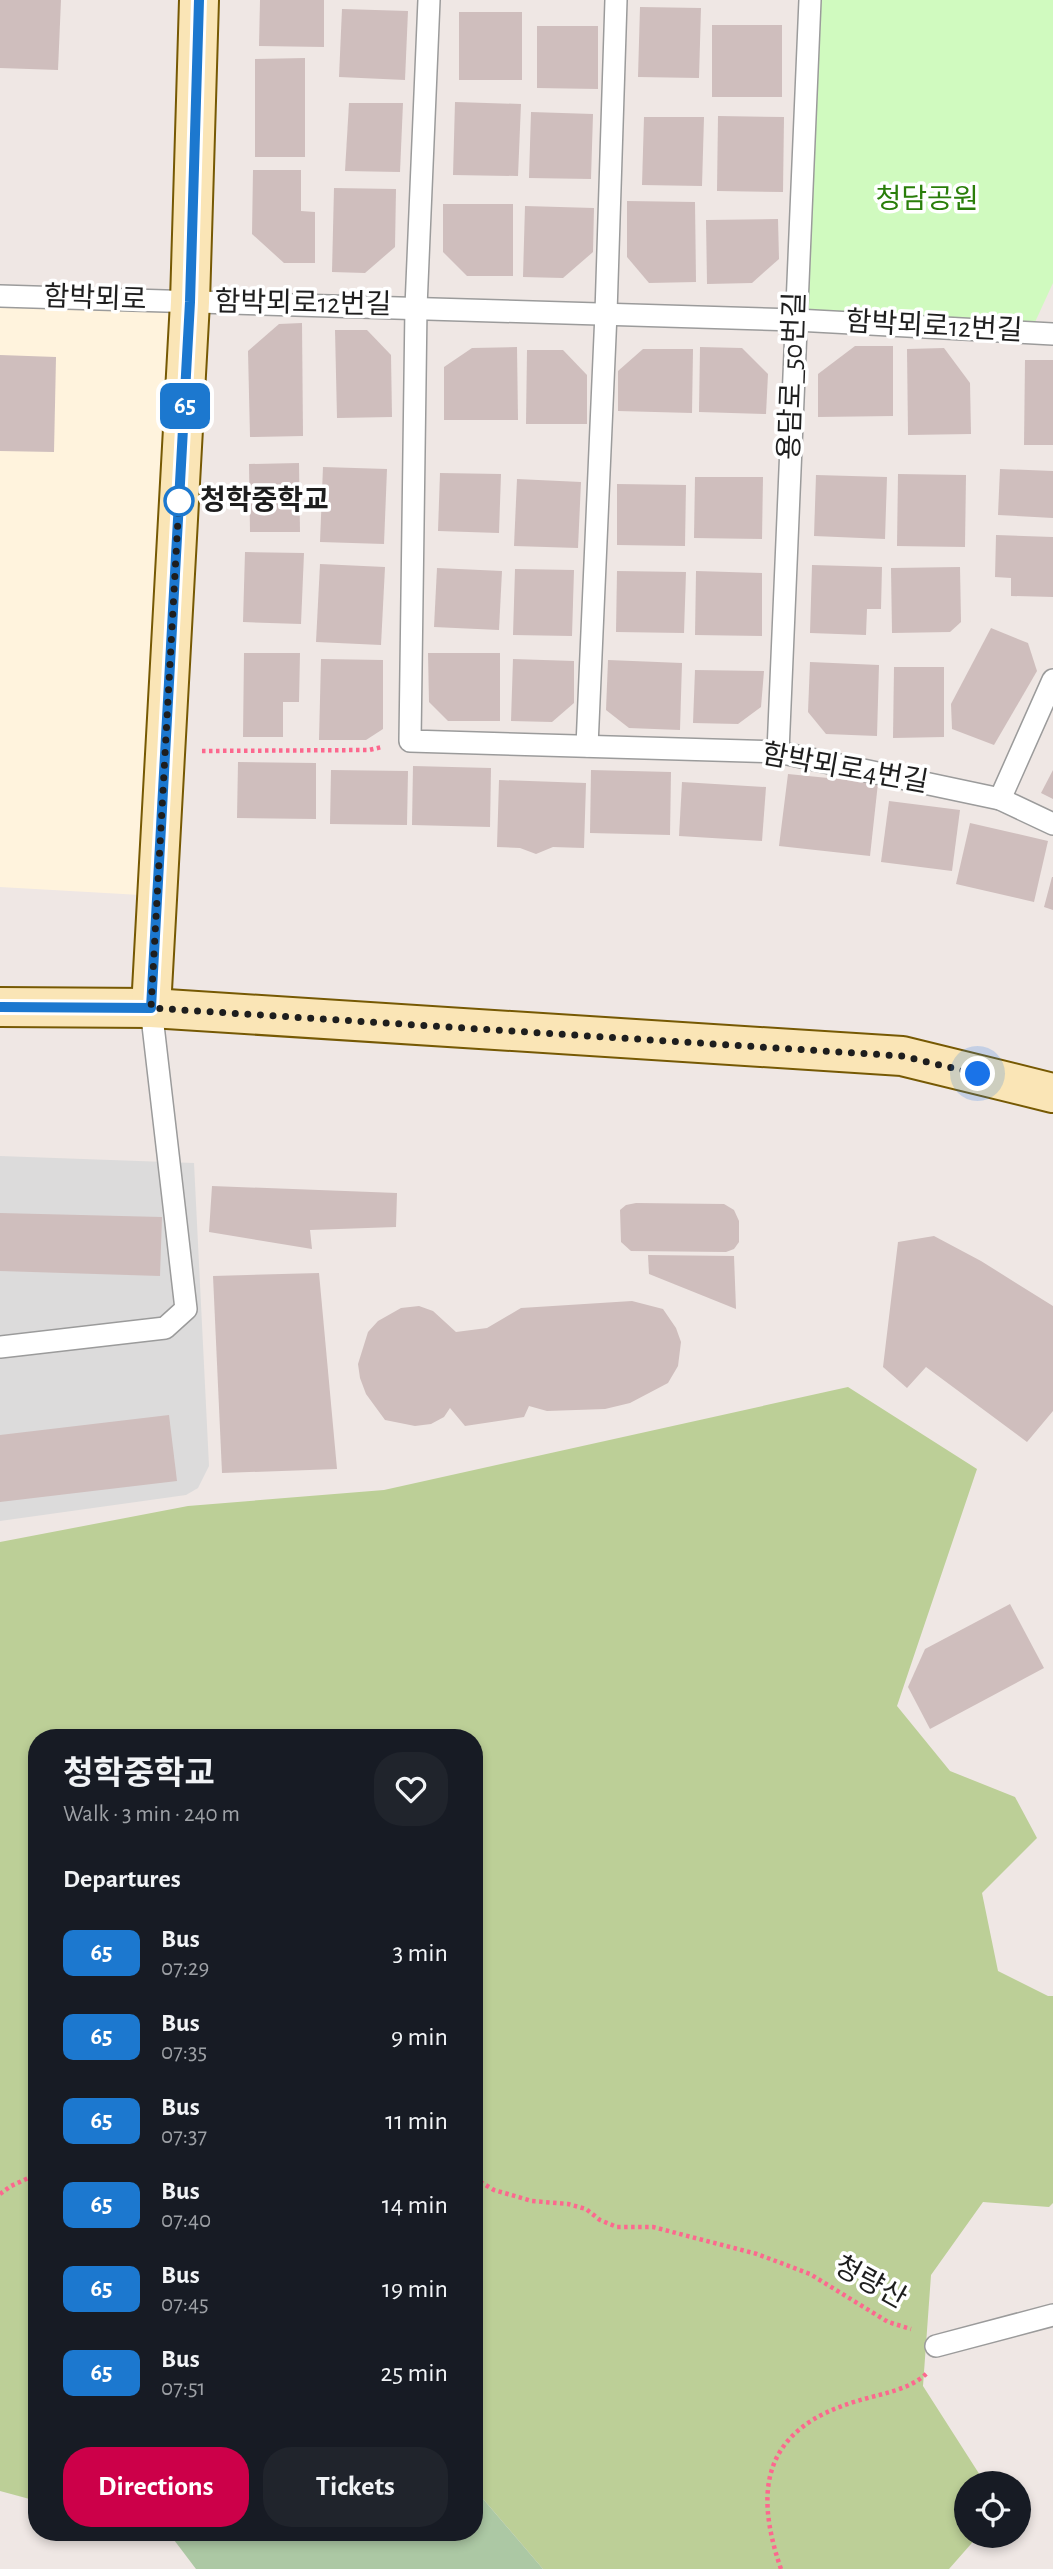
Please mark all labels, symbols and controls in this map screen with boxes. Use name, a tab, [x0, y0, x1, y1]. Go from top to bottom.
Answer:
park label: 청담공원	[875, 184, 979, 214]
street label: 함박뫼로	[43, 281, 147, 315]
street label: 함박뫼로12번길	[214, 286, 392, 320]
street label: 용담로_50번길	[774, 292, 810, 460]
street label: 함박뫼로12번길	[845, 306, 1023, 346]
line badge: 65	[154, 383, 216, 429]
text: 65	[174, 394, 196, 418]
place label: 청학중학교	[200, 485, 329, 515]
marker: 청학중학교	[164, 486, 194, 516]
street label: 함박뫼로4번길	[760, 739, 931, 797]
your location	[960, 1056, 995, 1091]
button: heart	[374, 1752, 448, 1826]
text: 청학중학교	[63, 1758, 215, 1791]
text: Walk · 3 min · 240 m	[63, 1803, 240, 1826]
text: Departures	[63, 1866, 181, 1892]
text: Bus	[161, 1926, 200, 1952]
text: 3 min	[392, 1940, 448, 1966]
text: 65	[91, 1941, 112, 1965]
text: 07:29	[161, 1957, 209, 1980]
text: Bus	[161, 2010, 200, 2036]
text: 9 min	[391, 2024, 448, 2050]
text: 65	[91, 2025, 112, 2049]
text: 07:35	[161, 2041, 207, 2064]
text: Bus	[161, 2094, 200, 2120]
text: 11 min	[385, 2108, 448, 2134]
text: 65	[91, 2109, 112, 2133]
text: 07:37	[161, 2125, 207, 2148]
text: Bus	[161, 2178, 200, 2204]
text: 14 min	[382, 2192, 448, 2218]
text: 65	[91, 2193, 112, 2217]
text: 07:40	[161, 2209, 211, 2232]
street label: 청량산	[829, 2250, 912, 2314]
text: Bus	[161, 2262, 200, 2288]
text: 19 min	[382, 2276, 448, 2302]
text: 65	[91, 2277, 112, 2301]
text: 07:45	[161, 2293, 209, 2316]
text: Bus	[161, 2346, 200, 2372]
text: 25 min	[381, 2360, 448, 2386]
text: 65	[91, 2361, 112, 2385]
text: 07:51	[161, 2377, 206, 2400]
button: Directions	[63, 2447, 249, 2527]
button: Tickets	[263, 2447, 448, 2527]
map controls	[954, 2471, 1031, 2548]
button: locate	[954, 2471, 1031, 2548]

